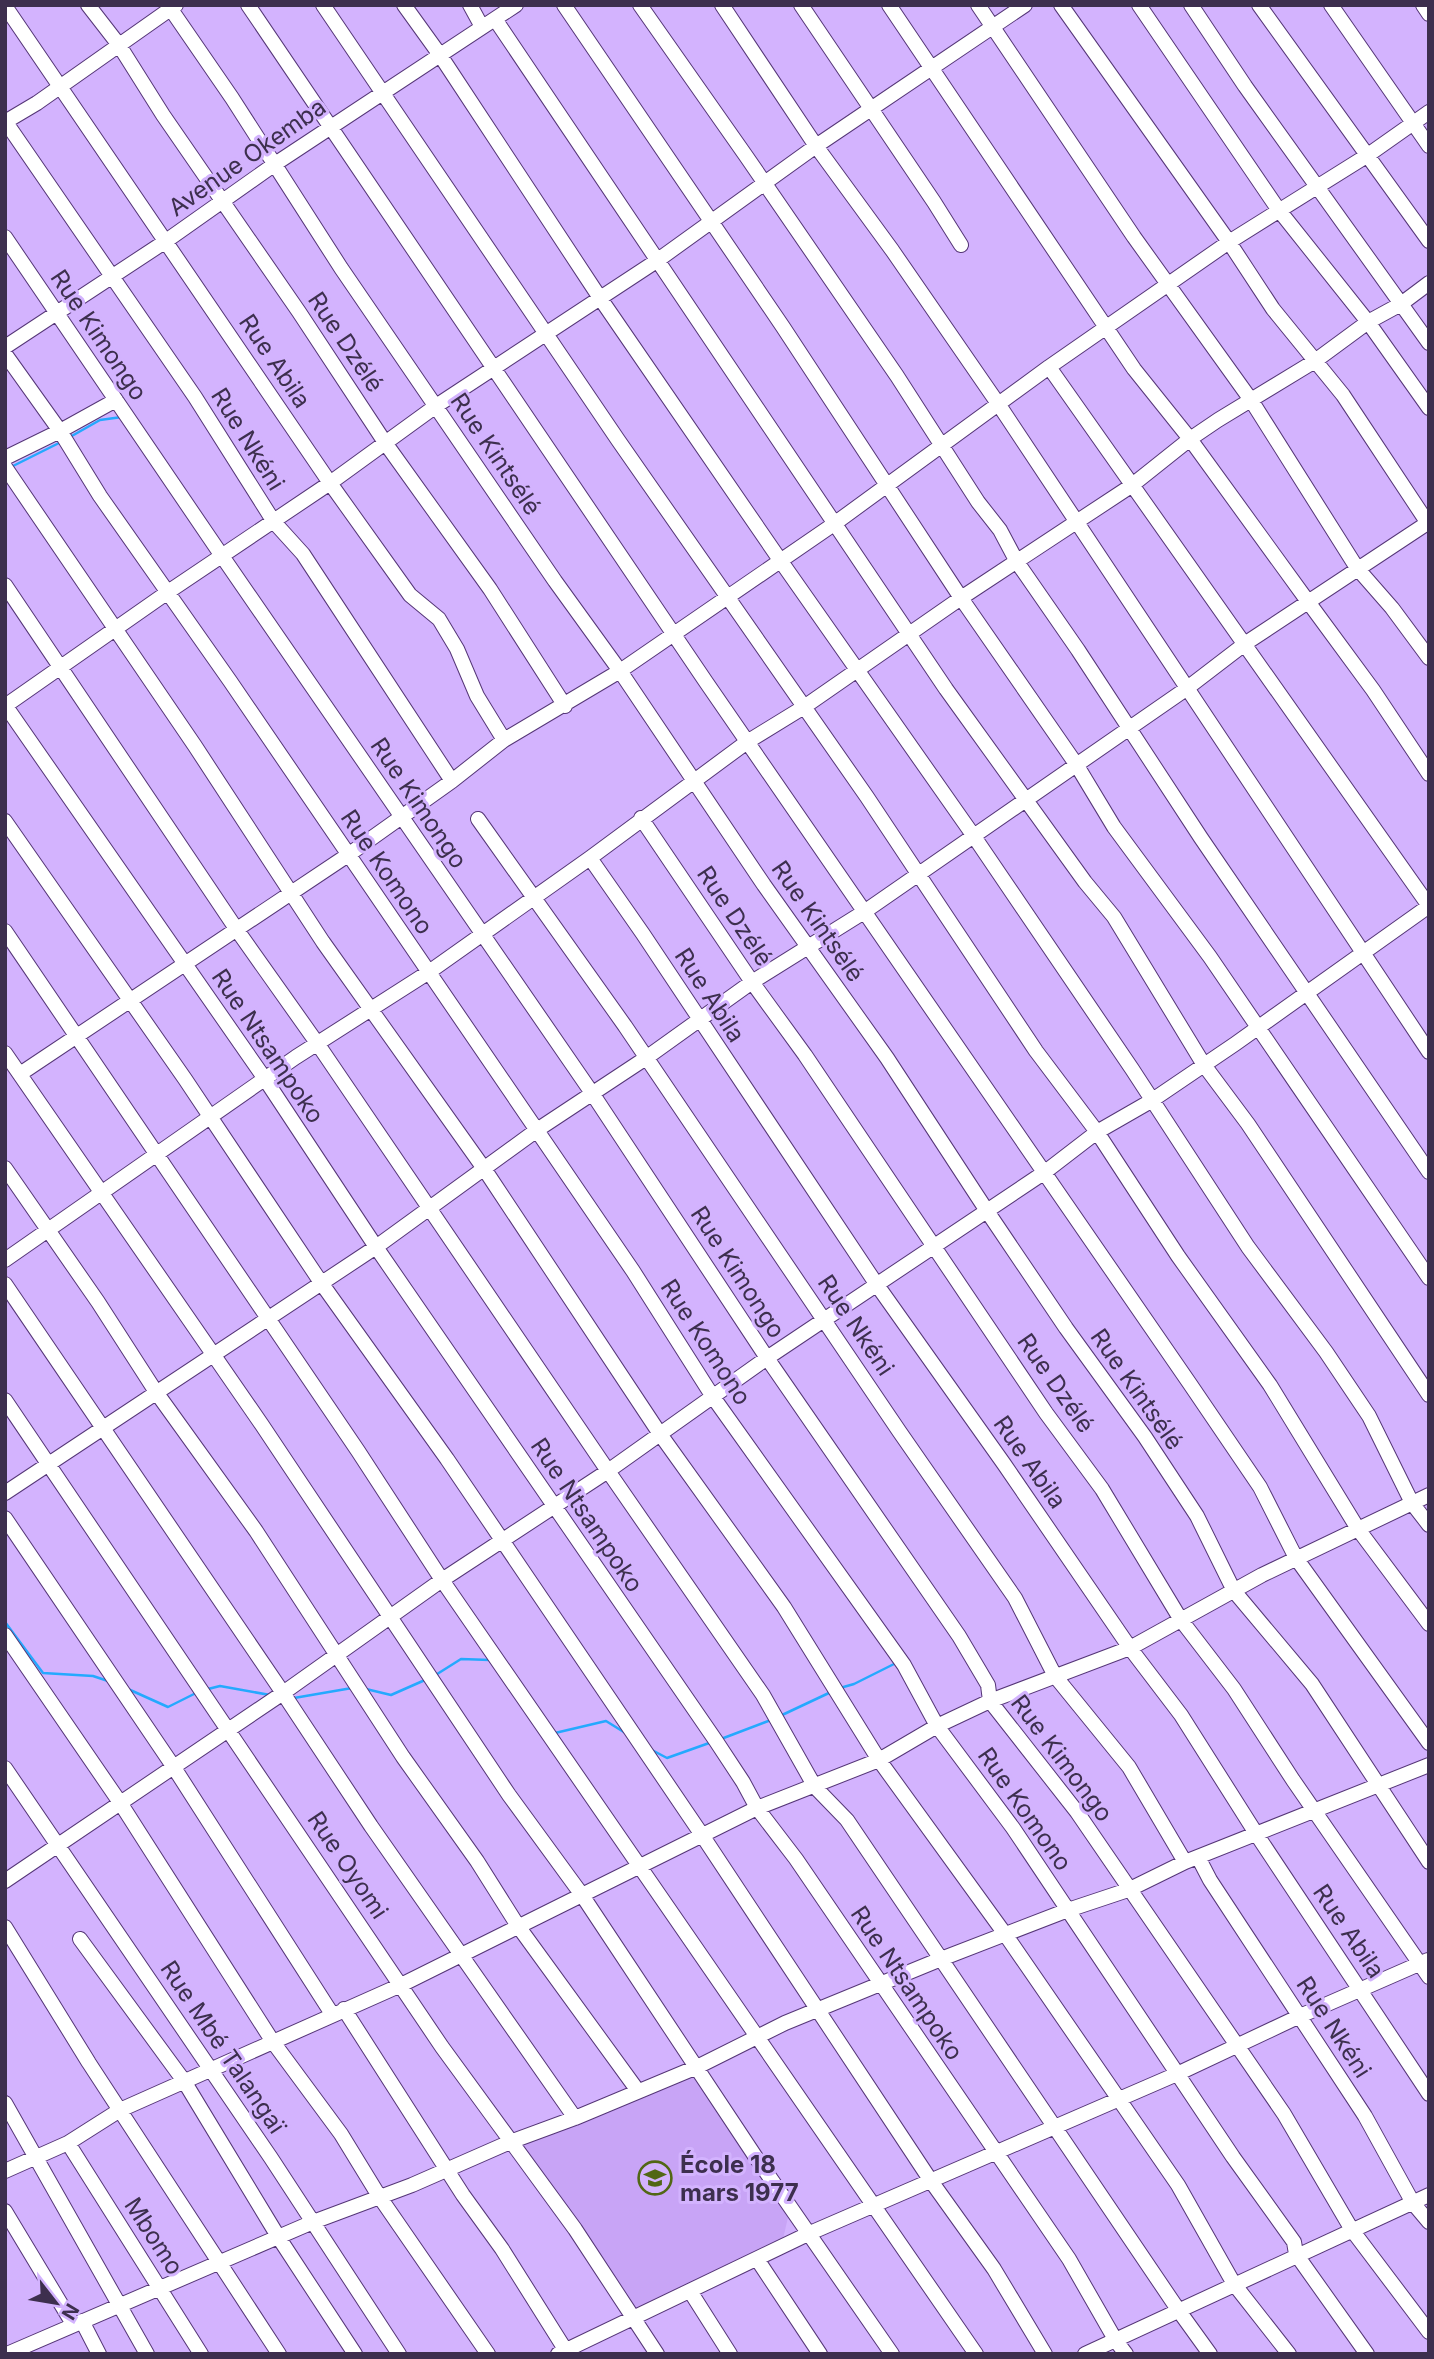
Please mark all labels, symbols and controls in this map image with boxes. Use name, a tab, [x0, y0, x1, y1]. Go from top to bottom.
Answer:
street label: Avenue Okemba	[163, 92, 331, 222]
street label: Rue Kimongo	[45, 264, 153, 406]
street label: Rue Dzélé	[302, 286, 390, 398]
street label: Rue Abila	[233, 309, 317, 413]
street label: Rue Nkéni	[205, 383, 291, 495]
street label: Rue Kintsélé	[445, 387, 547, 521]
street label: Rue Kimongo	[365, 732, 473, 874]
street label: Rue Komono	[335, 804, 439, 940]
street label: Rue Kintsélé	[766, 855, 870, 987]
street label: Rue Dzélé	[691, 860, 779, 972]
street label: Rue Abila	[669, 942, 751, 1048]
street label: Rue Ntsampoko	[206, 963, 330, 1129]
street label: Rue Kimongo	[685, 1201, 791, 1343]
street label: Rue Nkéni	[812, 1269, 900, 1381]
street label: Rue Komono	[655, 1274, 757, 1410]
street label: Rue Kintsélé	[1085, 1323, 1189, 1455]
street label: Rue Dzélé	[1011, 1328, 1101, 1438]
street label: Rue Abila	[988, 1410, 1072, 1514]
street label: Rue Ntsampoko	[525, 1432, 649, 1598]
street label: Rue Kimongo	[1005, 1689, 1119, 1827]
street label: Rue Komono	[972, 1742, 1078, 1876]
street label: Rue Oyomi	[302, 1806, 394, 1924]
street label: Rue Abila	[1307, 1879, 1391, 1983]
street label: Rue Ntsampoko	[845, 1900, 969, 2066]
street label: Rue Mbé Talangaï	[154, 1955, 292, 2140]
street label: Rue Nkéni	[1291, 1971, 1377, 2083]
place label: École 18 mars 1977	[680, 2150, 799, 2207]
school or university icon: École 18 mars 1977	[636, 2159, 674, 2197]
street label: Mbomo	[118, 2192, 190, 2280]
north arrow	[21, 2268, 91, 2338]
text: N	[57, 2299, 84, 2324]

